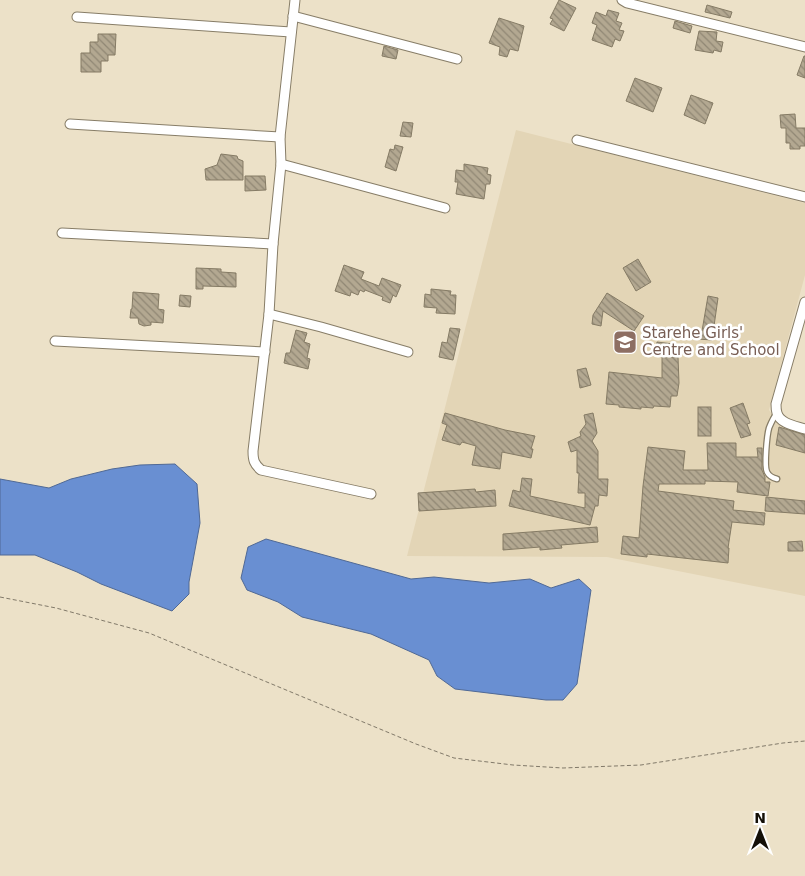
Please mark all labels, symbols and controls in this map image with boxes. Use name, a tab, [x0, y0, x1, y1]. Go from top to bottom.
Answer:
place label: Starehe Girls' Centre and School	[642, 324, 780, 359]
school or university icon: Starehe Girls' Centre and School	[612, 329, 638, 355]
north arrow	[735, 806, 785, 856]
text: N	[754, 810, 766, 826]

